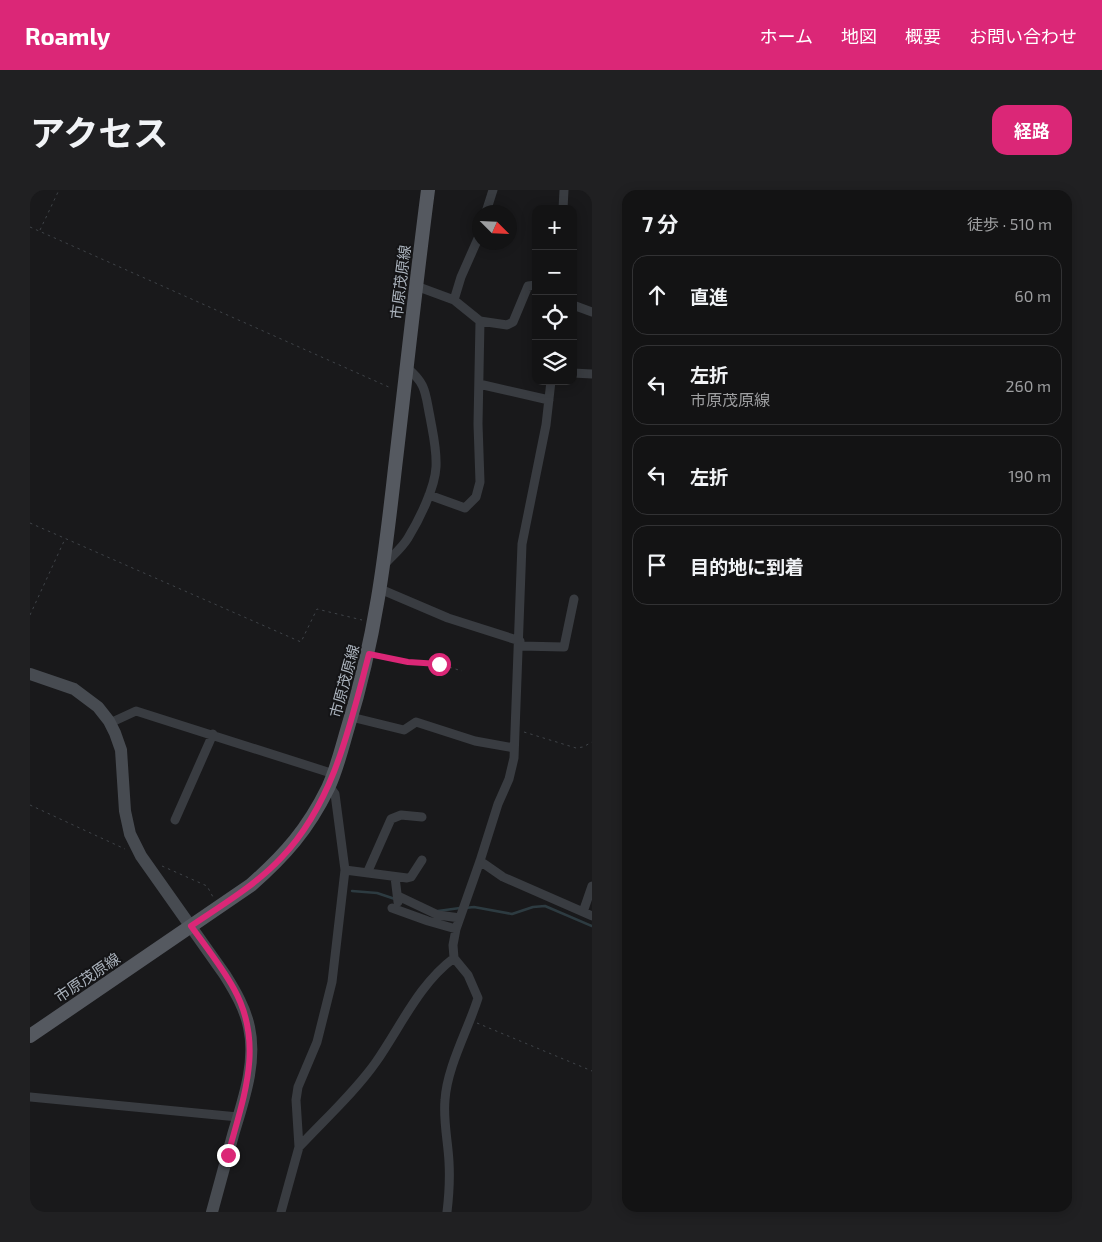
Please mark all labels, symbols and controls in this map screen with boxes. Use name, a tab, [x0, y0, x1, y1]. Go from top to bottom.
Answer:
text: Roamly	[25, 21, 110, 50]
text: ホーム	[760, 25, 813, 47]
text: 地図	[841, 25, 877, 47]
text: 概要	[905, 25, 941, 47]
text: お問い合わせ	[969, 25, 1077, 47]
button: 経路	[992, 105, 1072, 155]
text: アクセス	[30, 111, 168, 153]
north arrow	[472, 205, 517, 250]
map controls	[532, 205, 577, 385]
button: +	[532, 205, 577, 250]
text: 7 分	[642, 211, 679, 236]
text: 徒歩 · 510 m	[967, 214, 1052, 233]
street label: 市原茂原線	[386, 244, 414, 320]
button: −	[532, 250, 577, 295]
icon: ahead	[643, 281, 671, 309]
text: 直進	[690, 285, 728, 308]
text: 60 m	[1015, 286, 1051, 305]
button: locate	[532, 295, 577, 340]
button: layers	[532, 340, 577, 385]
text: 左折	[690, 363, 728, 386]
icon: left	[643, 371, 671, 399]
text: 260 m	[1006, 376, 1051, 395]
text: 市原茂原線	[690, 390, 770, 409]
icon: left	[643, 461, 671, 489]
text: 左折	[690, 465, 728, 488]
text: 190 m	[1008, 466, 1051, 485]
icon: arrive	[643, 551, 671, 579]
text: 目的地に到着	[690, 555, 804, 578]
street label: 市原茂原線	[326, 642, 362, 720]
route start	[428, 653, 451, 676]
street label: 市原茂原線	[51, 949, 123, 1005]
route end	[217, 1144, 240, 1167]

